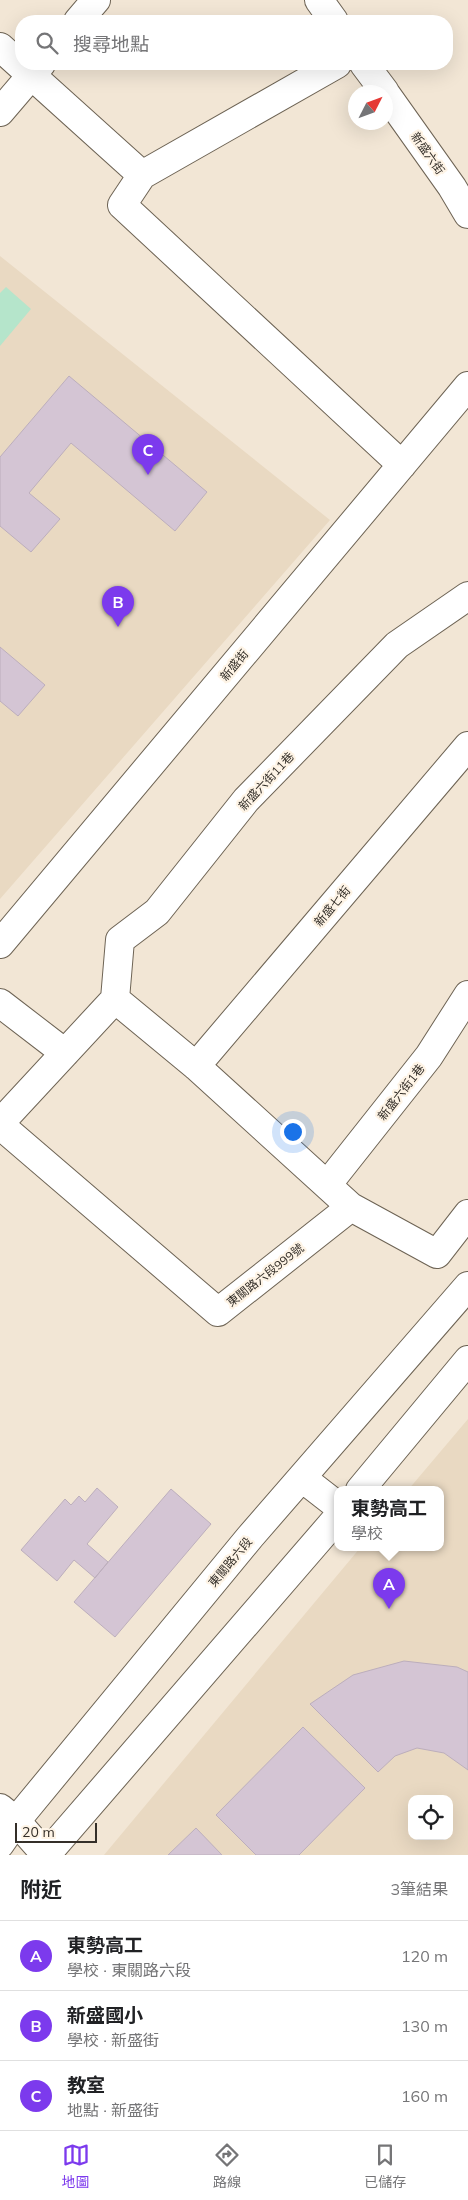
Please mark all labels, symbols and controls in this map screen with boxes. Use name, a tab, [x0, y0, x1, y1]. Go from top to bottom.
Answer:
search box	[15, 15, 453, 70]
icon: search	[33, 29, 61, 57]
text: 搜尋地點	[73, 32, 149, 56]
north arrow	[348, 85, 393, 130]
street label: 新盛六街	[408, 129, 448, 177]
pin: C	[132, 434, 164, 475]
pin: B	[102, 586, 134, 627]
street label: 新盛街	[217, 646, 251, 684]
street label: 新盛六街11巷	[235, 749, 297, 813]
street label: 新盛七街	[311, 883, 353, 929]
street label: 新盛六街1巷	[374, 1061, 428, 1123]
your location	[280, 1119, 306, 1145]
street label: 東關路六段999號	[223, 1240, 307, 1310]
popup	[334, 1486, 444, 1551]
text: 東勢高工	[351, 1496, 427, 1520]
text: 學校	[351, 1523, 383, 1543]
street label: 東關路六段	[205, 1534, 255, 1590]
pin: A	[373, 1568, 405, 1609]
map controls	[408, 1795, 453, 1840]
button: locate	[408, 1795, 453, 1840]
scale bar	[15, 1820, 98, 1843]
text: 20 m	[22, 1823, 55, 1841]
text: 附近	[20, 1876, 62, 1902]
text: 3筆結果	[390, 1879, 448, 1899]
text: 東勢高工	[67, 1933, 143, 1957]
text: A	[30, 1946, 42, 1966]
text: 120 m	[401, 1946, 448, 1966]
text: 學校 · 東關路六段	[67, 1960, 191, 1980]
text: 新盛國小	[67, 2003, 143, 2027]
text: B	[30, 2016, 42, 2036]
text: 130 m	[401, 2016, 448, 2036]
text: 學校 · 新盛街	[67, 2030, 159, 2050]
text: 教室	[67, 2073, 105, 2097]
text: C	[31, 2086, 41, 2106]
text: 160 m	[401, 2086, 448, 2106]
text: 地點 · 新盛街	[67, 2100, 159, 2120]
tab: 地圖	[62, 2141, 90, 2191]
tab: 路線	[213, 2141, 241, 2191]
tab: 已儲存	[364, 2141, 406, 2191]

